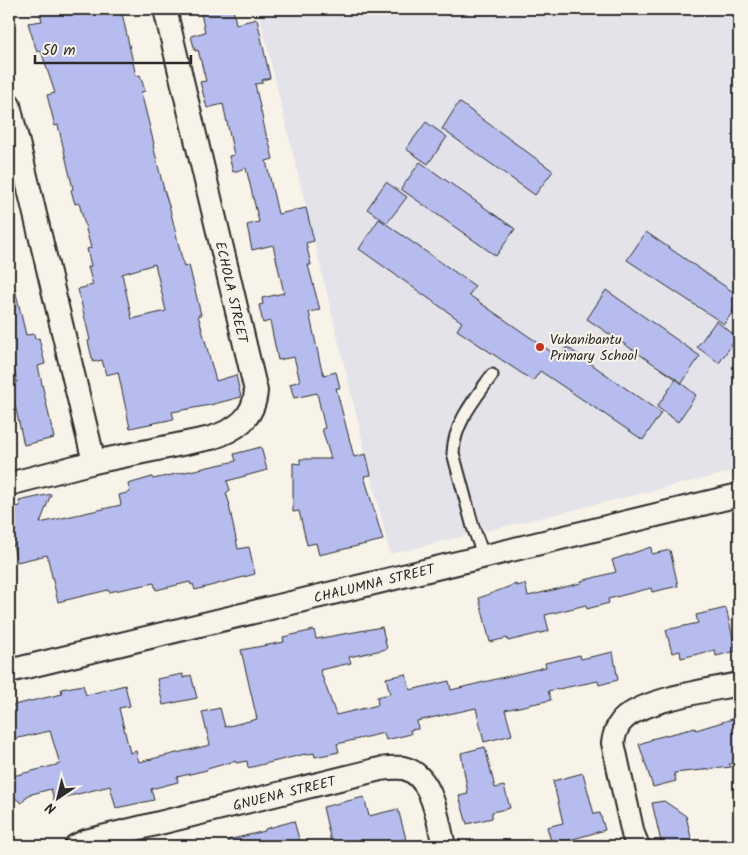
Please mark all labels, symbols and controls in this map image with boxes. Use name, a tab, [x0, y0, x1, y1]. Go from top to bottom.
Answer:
scale bar	[35, 32, 191, 64]
text: 50 m	[42, 39, 76, 63]
street label: ECHOLA STREET	[209, 239, 254, 346]
place label: Vukanibantu Primary School	[550, 329, 638, 367]
marker: Vukanibantu Primary School	[534, 341, 546, 353]
street label: CHALUMNA STREET	[311, 558, 438, 610]
street label: GNUENA STREET	[231, 770, 339, 817]
north arrow	[32, 772, 82, 822]
text: N	[41, 796, 61, 819]

